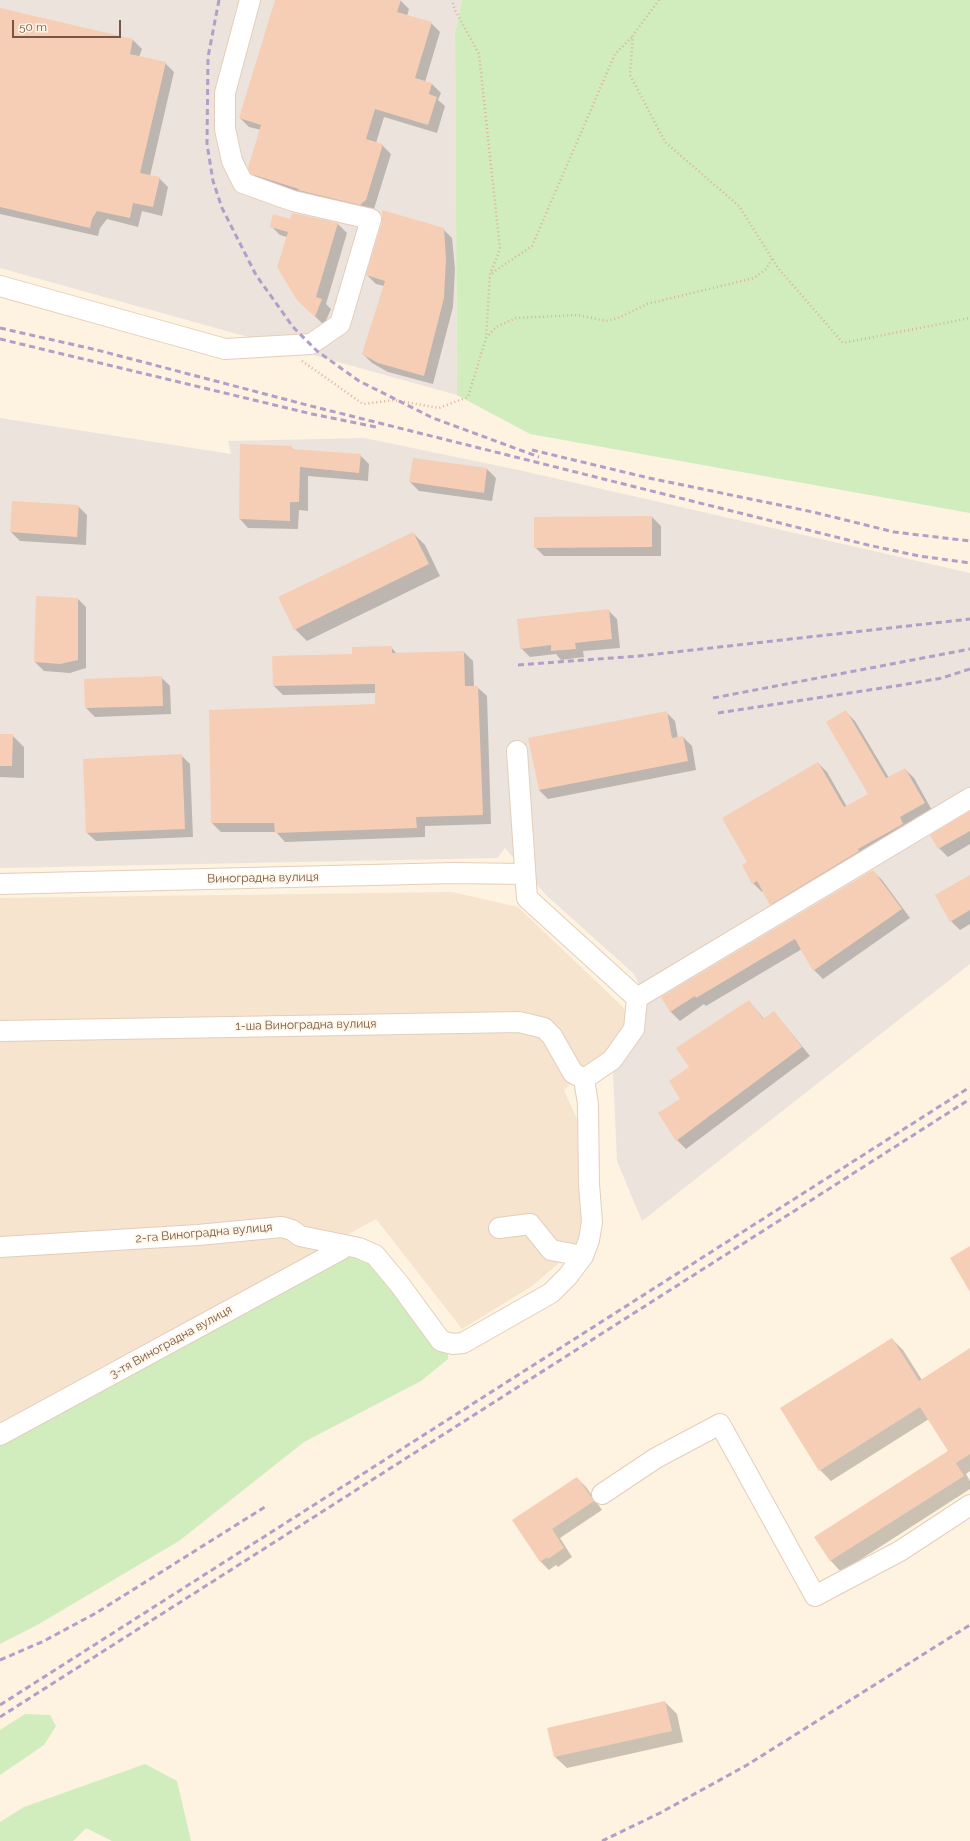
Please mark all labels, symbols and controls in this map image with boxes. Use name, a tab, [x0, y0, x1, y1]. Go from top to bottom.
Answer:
scale bar	[14, 12, 123, 38]
text: 50 m	[19, 20, 47, 34]
street label: Виноградна вулиця	[207, 870, 319, 886]
street label: 1-ша Виноградна вулиця	[235, 1017, 377, 1033]
street label: 2-га Виноградна вулиця	[135, 1220, 273, 1246]
street label: 3-тя Виноградна вулиця	[107, 1302, 235, 1382]

